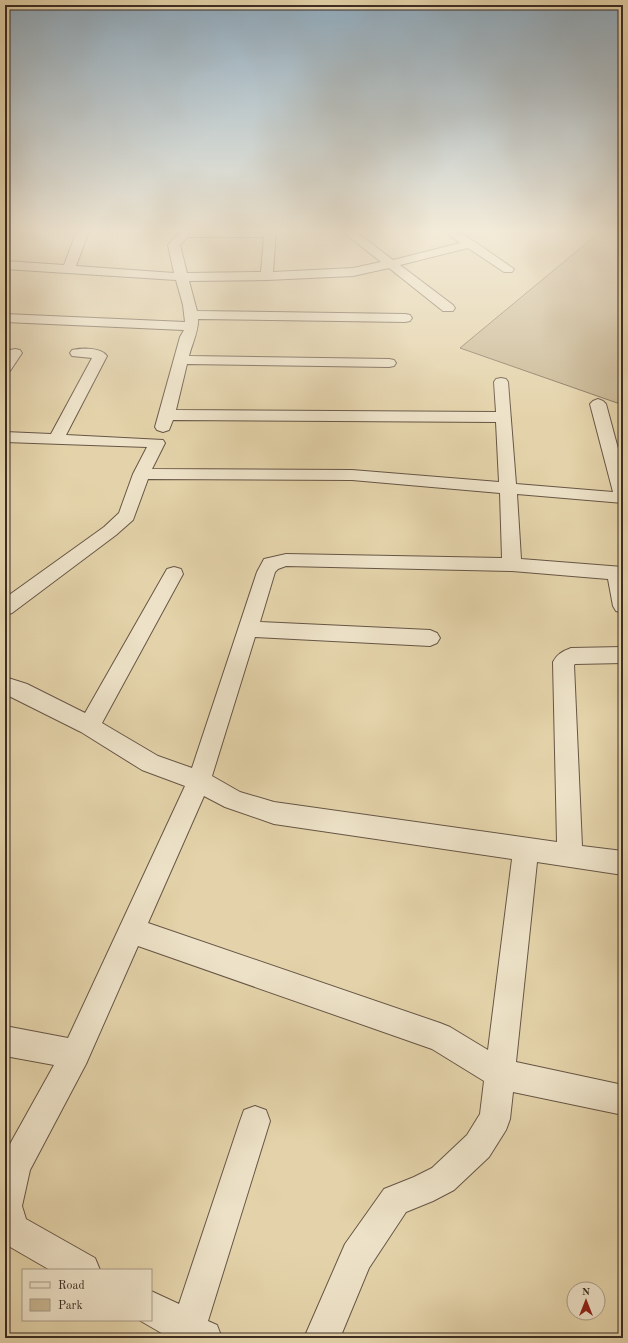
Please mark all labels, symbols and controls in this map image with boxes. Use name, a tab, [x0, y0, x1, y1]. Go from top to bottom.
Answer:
legend	[22, 1269, 152, 1321]
text: Road	[58, 1280, 85, 1292]
north arrow	[566, 1281, 606, 1321]
text: N	[582, 1287, 591, 1298]
text: Park	[58, 1300, 83, 1312]

